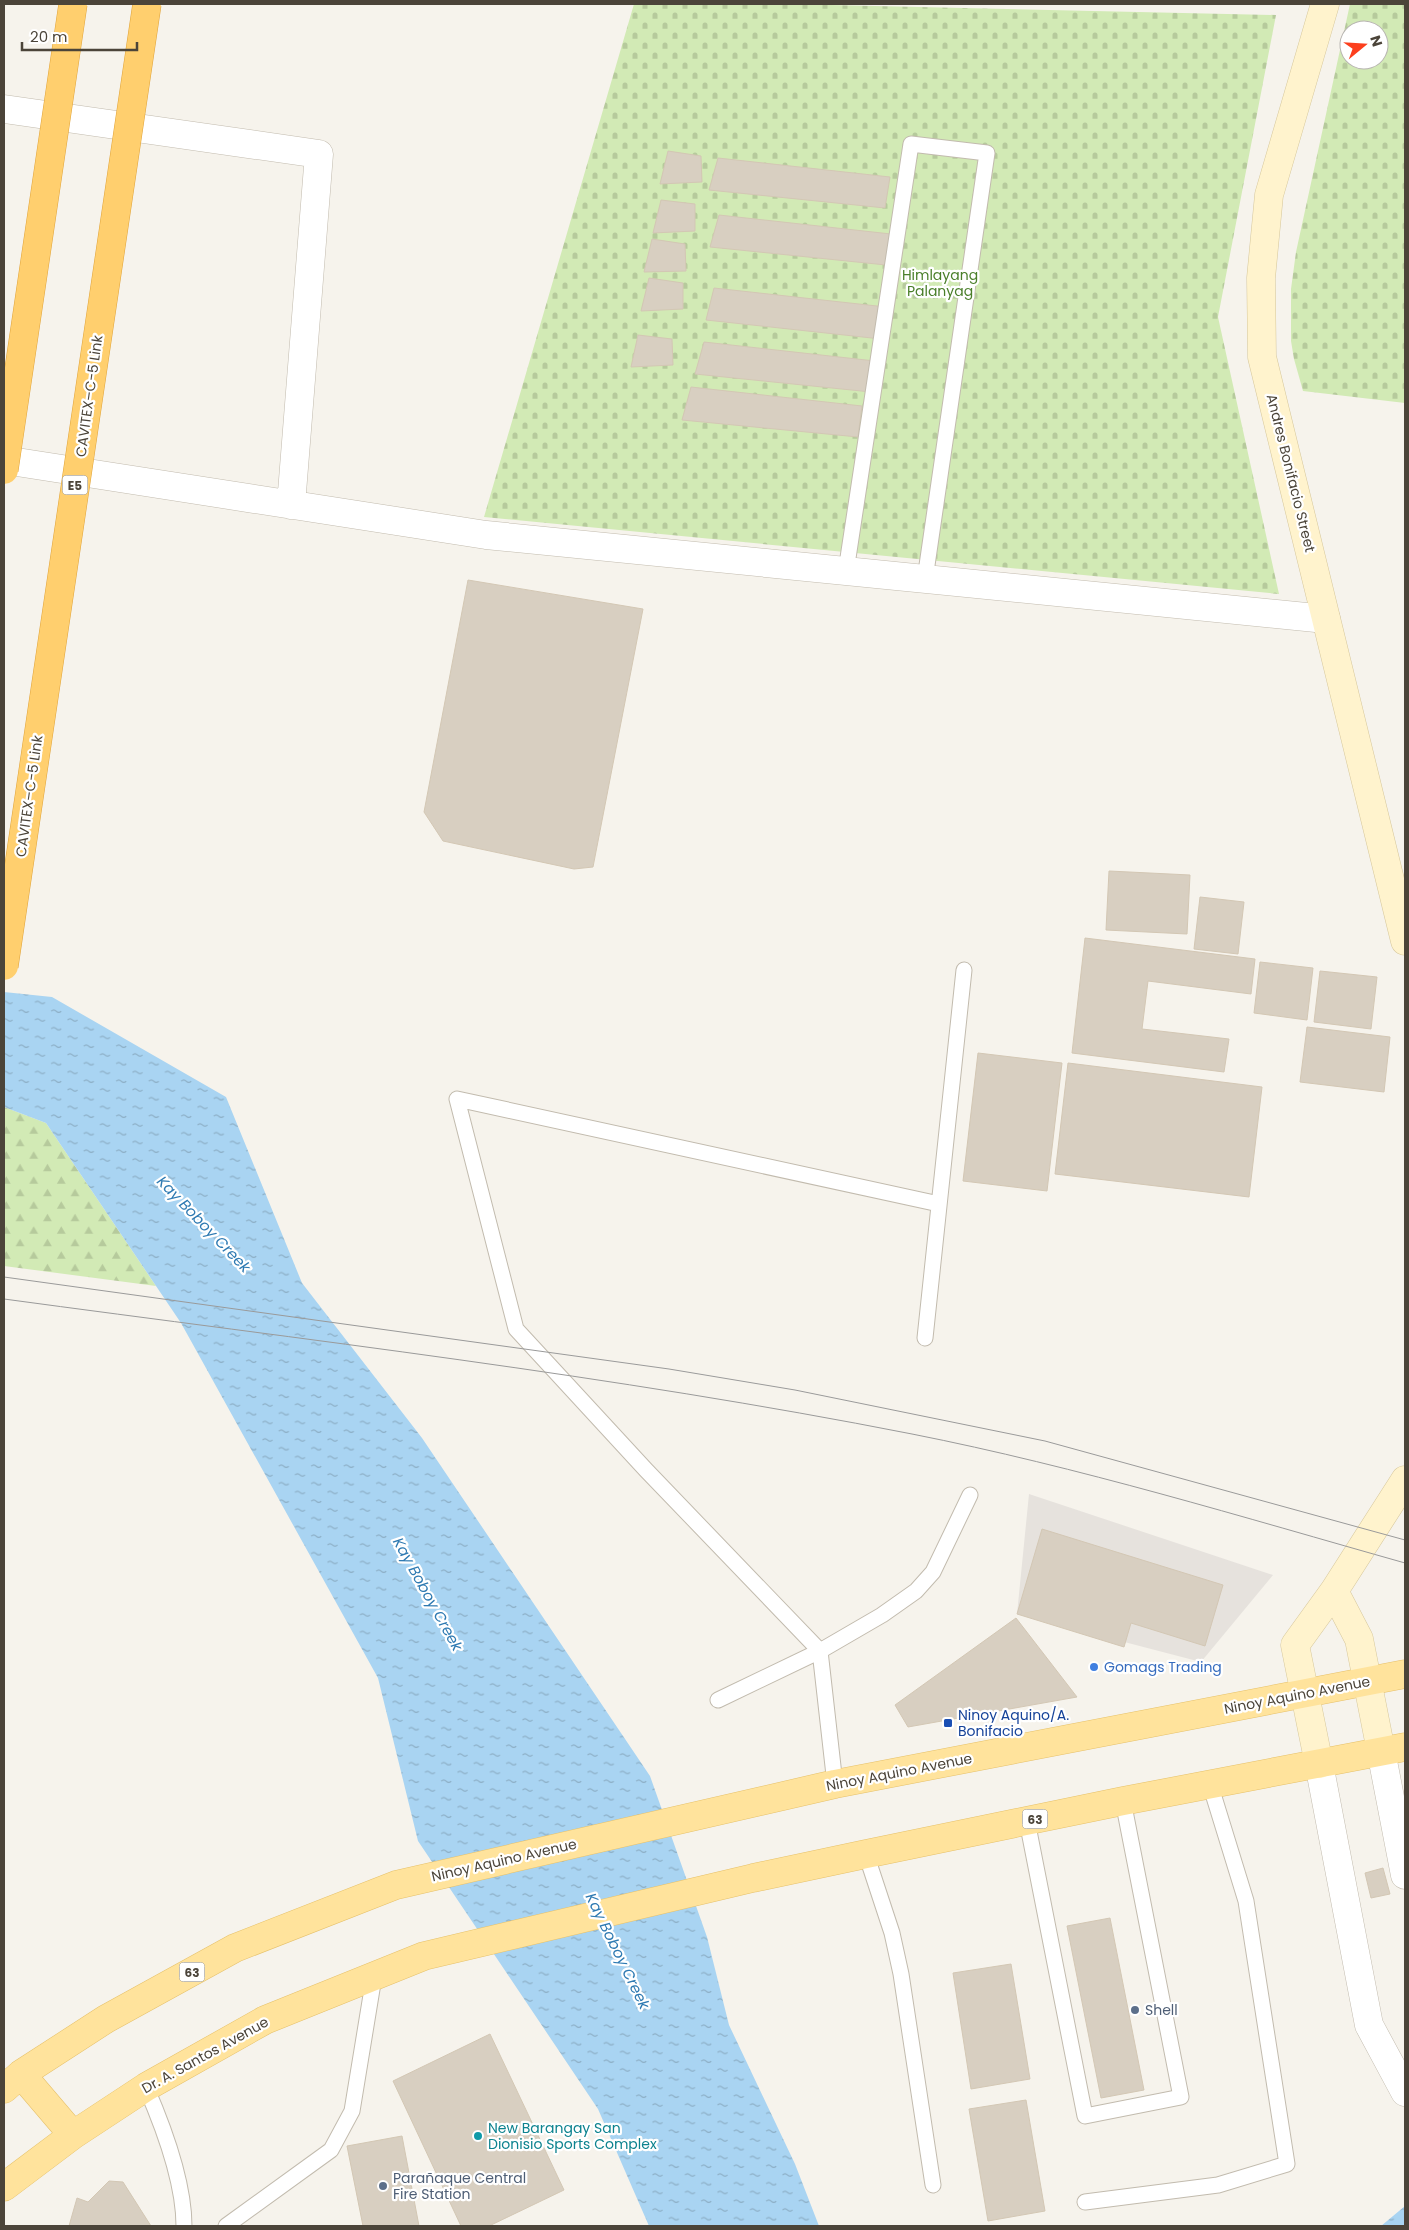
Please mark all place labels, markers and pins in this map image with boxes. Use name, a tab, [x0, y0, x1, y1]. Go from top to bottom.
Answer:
place label: Gomags Trading	[1104, 1657, 1222, 1677]
marker: Gomags Trading	[1088, 1661, 1100, 1673]
place label: Ninoy Aquino/A. Bonifacio	[958, 1705, 1069, 1741]
marker: Ninoy Aquino/A. Bonifacio	[942, 1717, 954, 1729]
place label: Shell	[1145, 2000, 1178, 2020]
marker: Shell	[1129, 2004, 1141, 2016]
place label: New Barangay San Dionisio Sports Complex	[488, 2118, 657, 2154]
marker: New Barangay San Dionisio Sports Complex	[472, 2130, 484, 2142]
place label: Parañaque Central Fire Station	[393, 2168, 526, 2204]
marker: Parañaque Central Fire Station	[377, 2180, 389, 2192]

